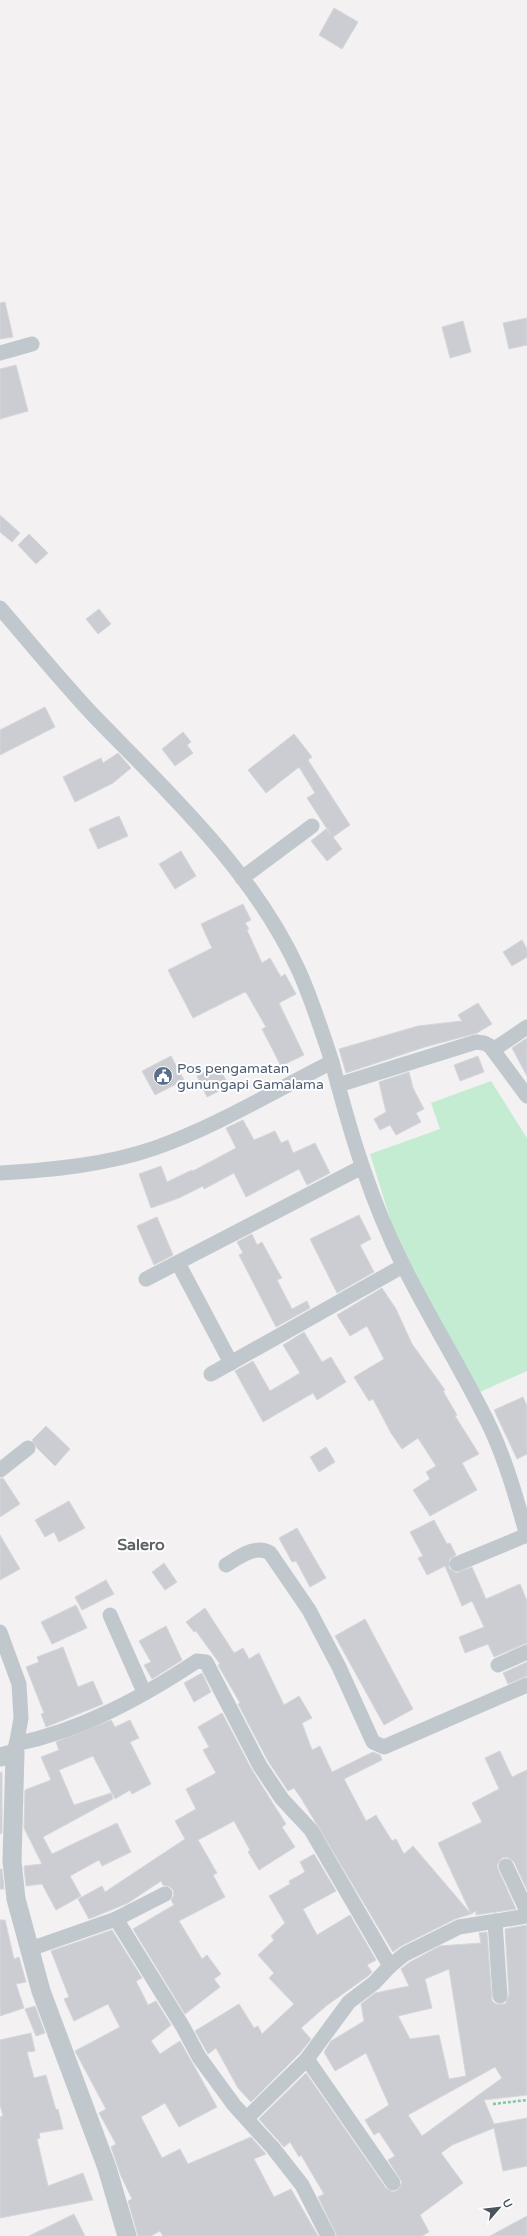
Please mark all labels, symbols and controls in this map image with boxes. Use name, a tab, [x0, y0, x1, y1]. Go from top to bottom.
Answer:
place label: Pos pengamatan gunungapi Gamalama	[177, 1060, 324, 1093]
public building icon: Pos pengamatan gunungapi Gamalama	[152, 1065, 174, 1087]
district label: Salero	[117, 1535, 165, 1555]
north arrow	[479, 2188, 519, 2228]
text: U	[500, 2197, 515, 2210]

